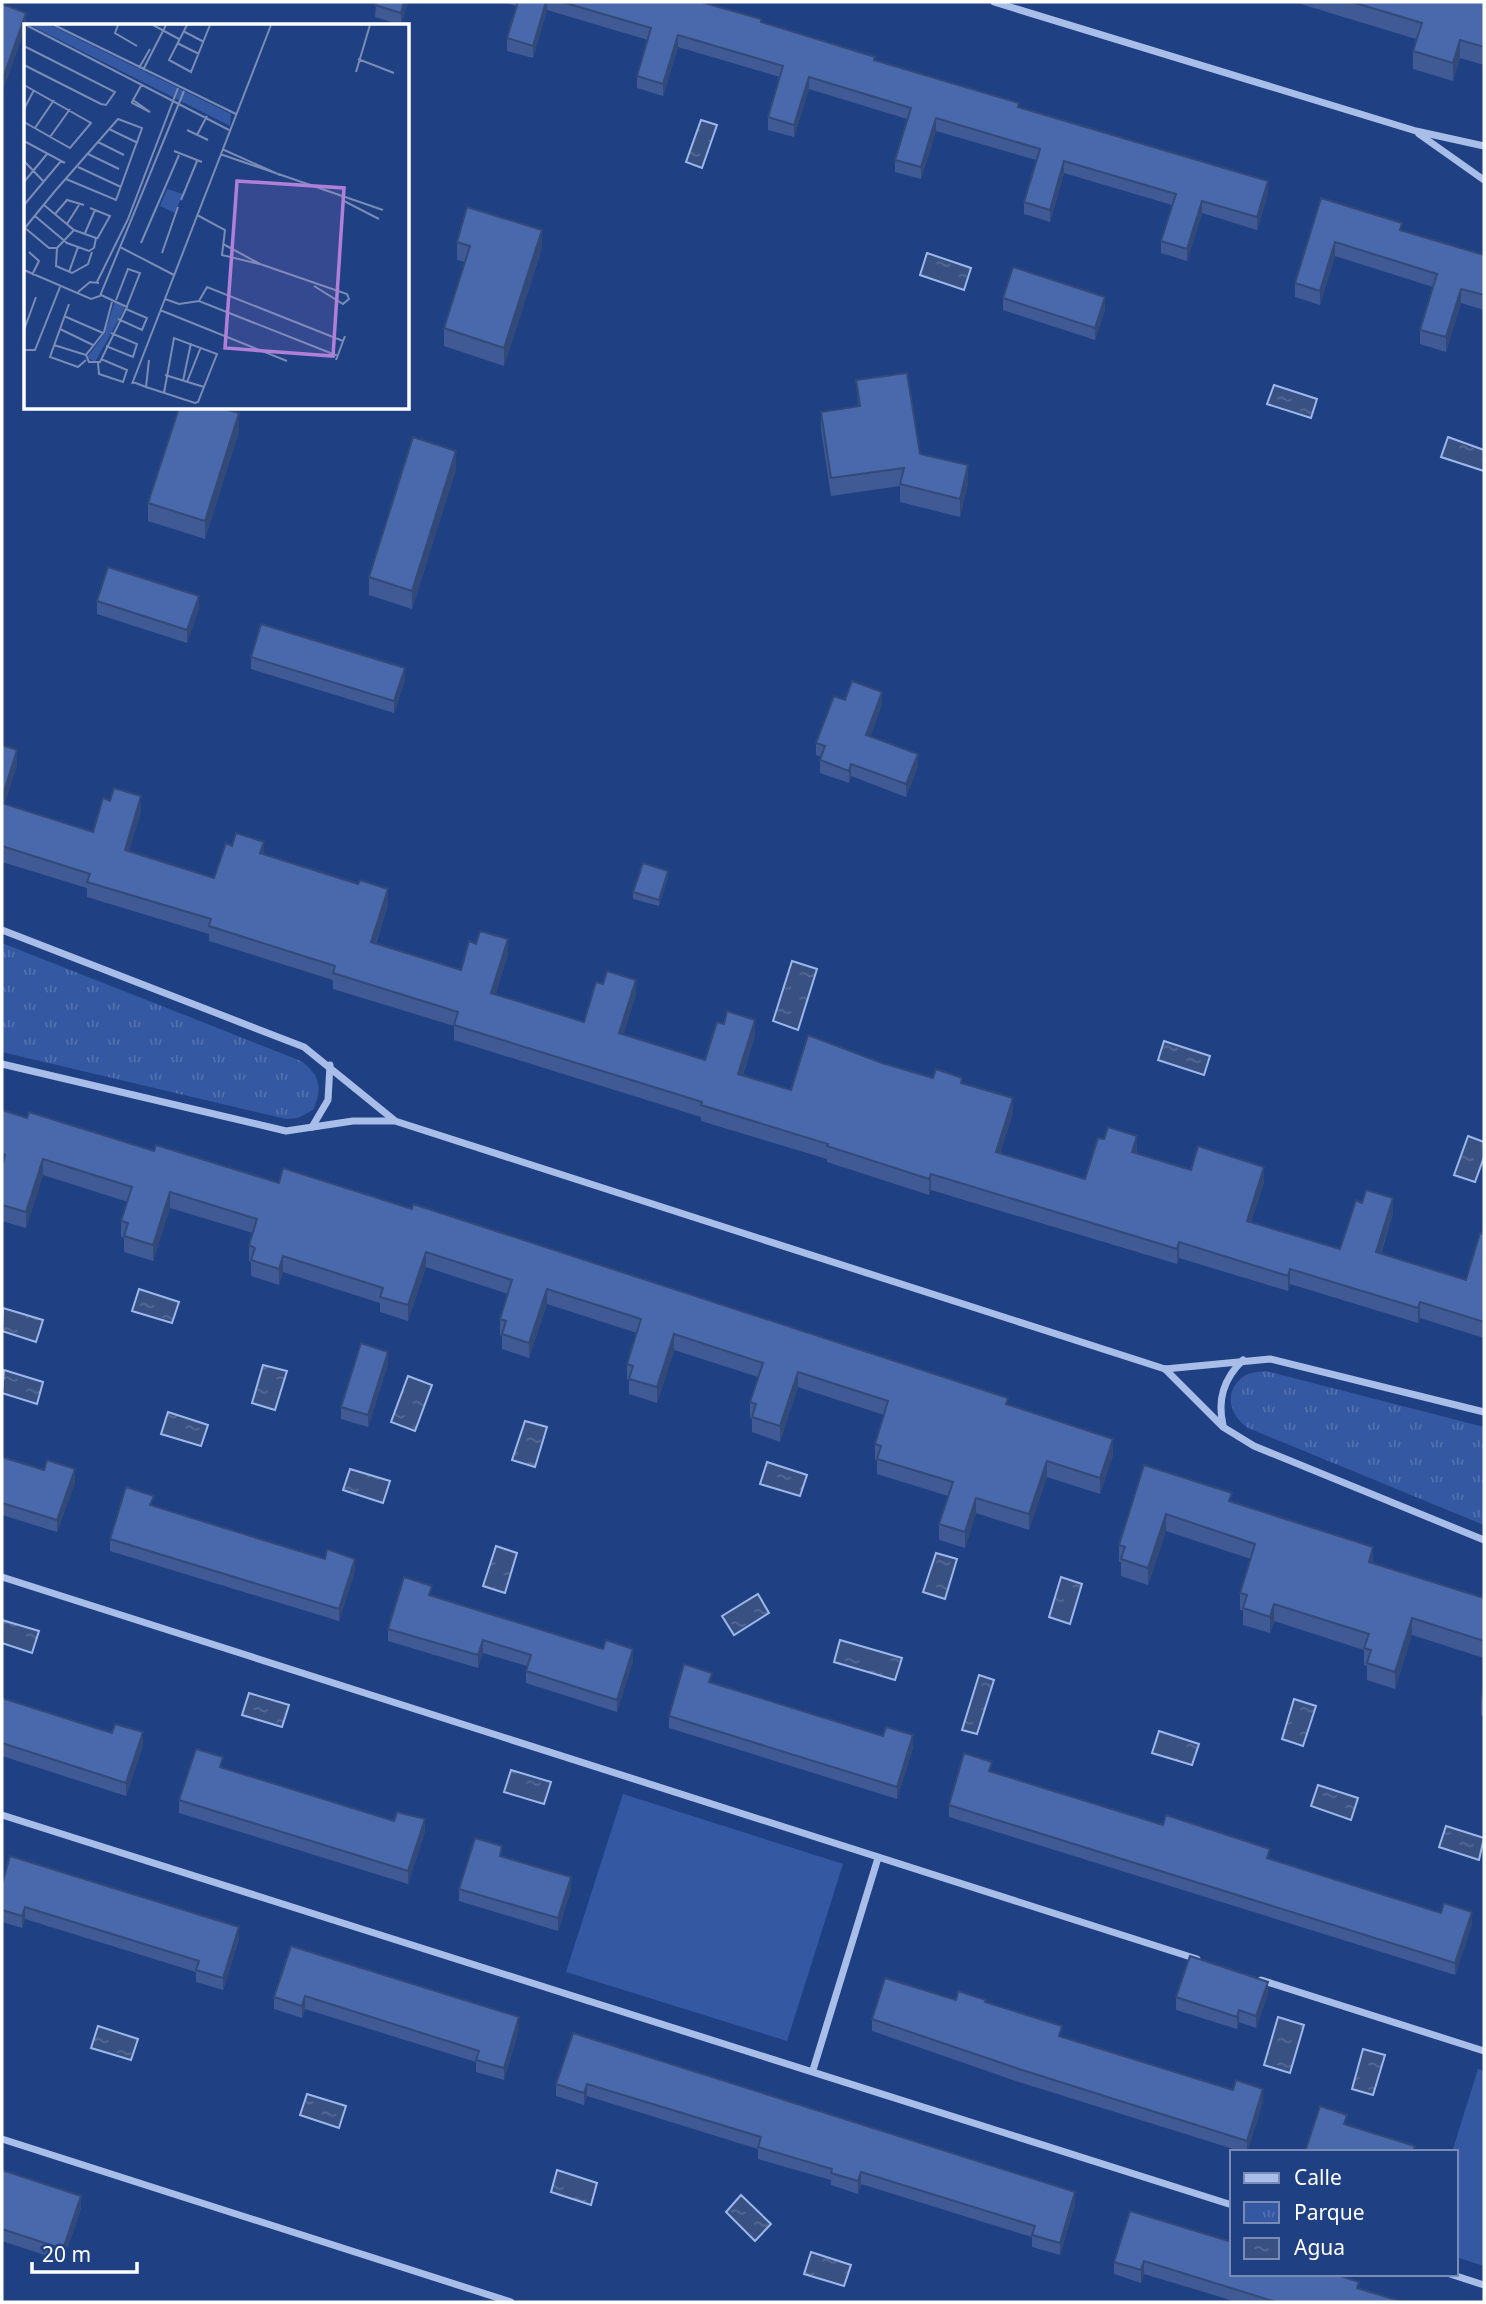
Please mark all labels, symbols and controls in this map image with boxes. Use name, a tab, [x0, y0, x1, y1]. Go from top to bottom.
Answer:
inset map	[24, 24, 410, 410]
legend	[1230, 2150, 1458, 2276]
text: Calle	[1294, 2163, 1342, 2191]
text: Parque	[1294, 2198, 1364, 2226]
scale bar	[32, 2230, 136, 2274]
text: Agua	[1294, 2233, 1345, 2261]
text: 20 m	[42, 2240, 91, 2268]

